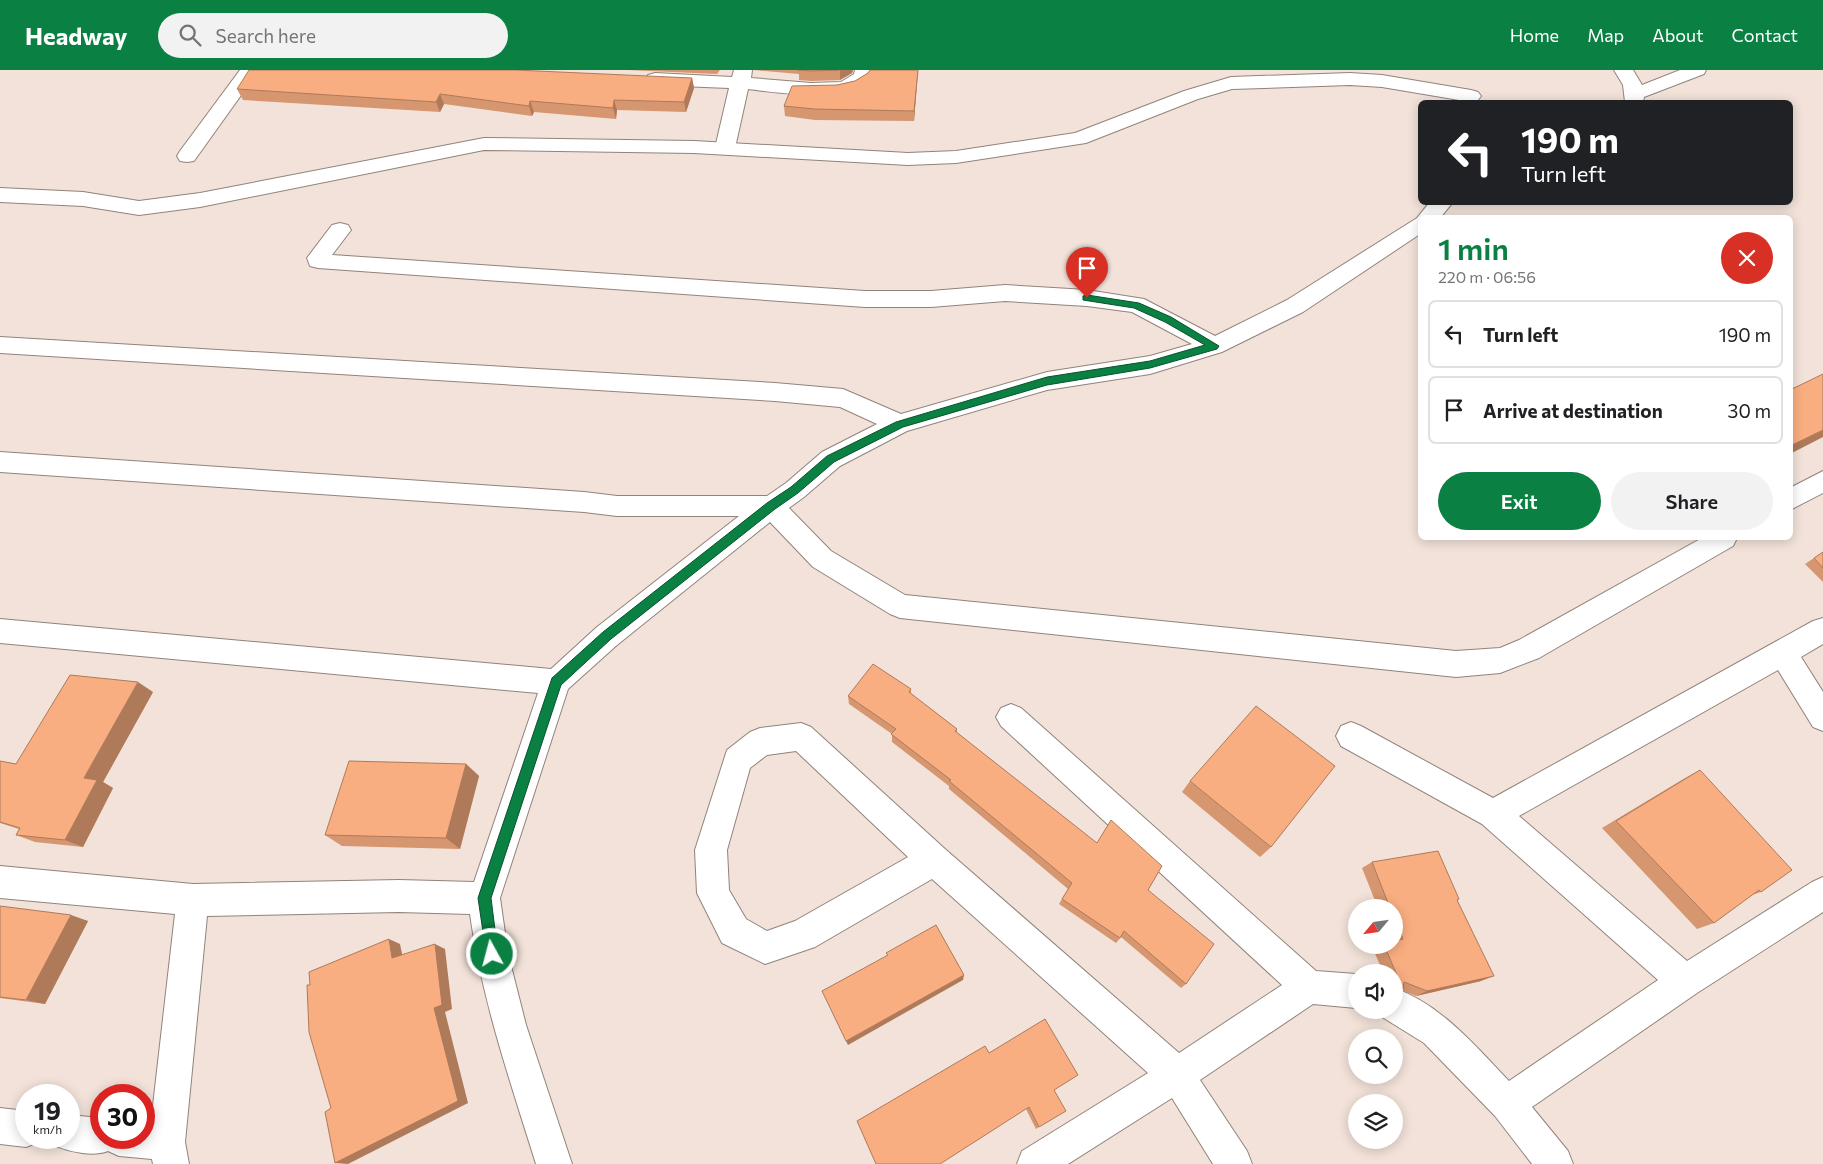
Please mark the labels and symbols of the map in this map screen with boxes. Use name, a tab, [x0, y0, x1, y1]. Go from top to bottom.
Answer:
pin	[1066, 247, 1108, 298]
north arrow	[1348, 899, 1402, 954]
position arrow	[465, 927, 517, 979]
speed limit sign: 30	[90, 1084, 155, 1149]

